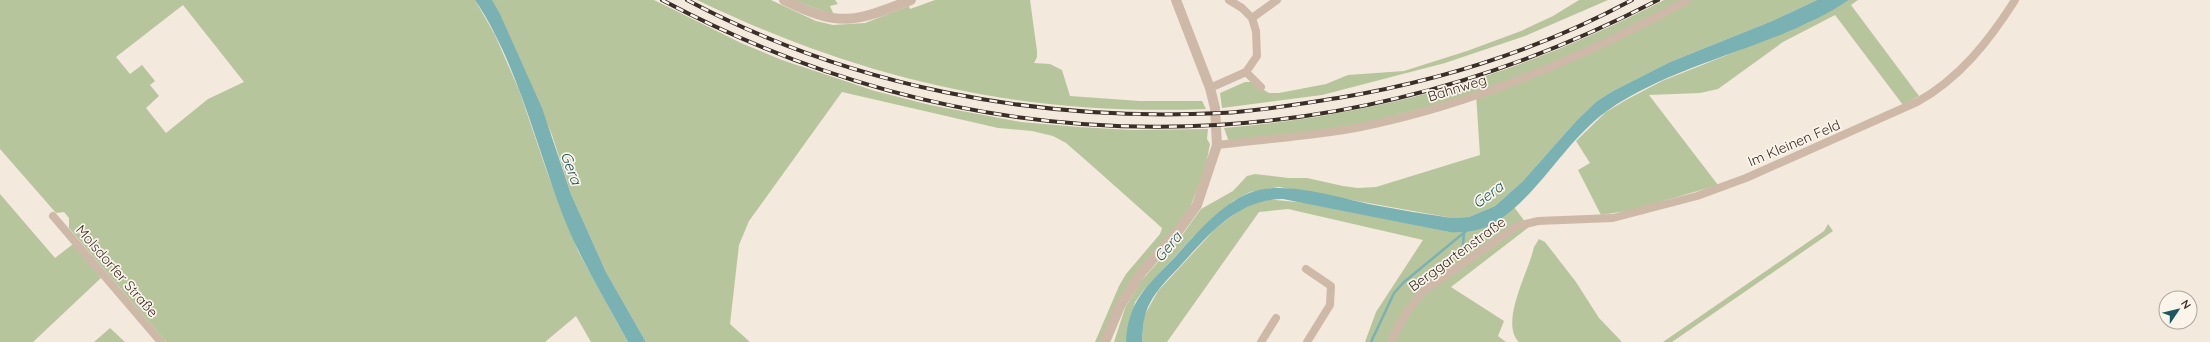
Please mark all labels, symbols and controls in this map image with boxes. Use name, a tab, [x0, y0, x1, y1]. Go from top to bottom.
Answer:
street label: Bahnweg	[1425, 71, 1489, 105]
street label: Im Kleinen Feld	[1745, 115, 1843, 171]
water label: Gera	[557, 149, 586, 188]
water label: Gera	[1469, 176, 1508, 212]
street label: Berggartenstraße	[1405, 213, 1509, 295]
street label: Molsdorfer Straße	[72, 221, 162, 321]
water label: Gera	[1150, 227, 1186, 266]
north arrow	[2158, 290, 2198, 330]
text: N	[2178, 297, 2194, 312]

